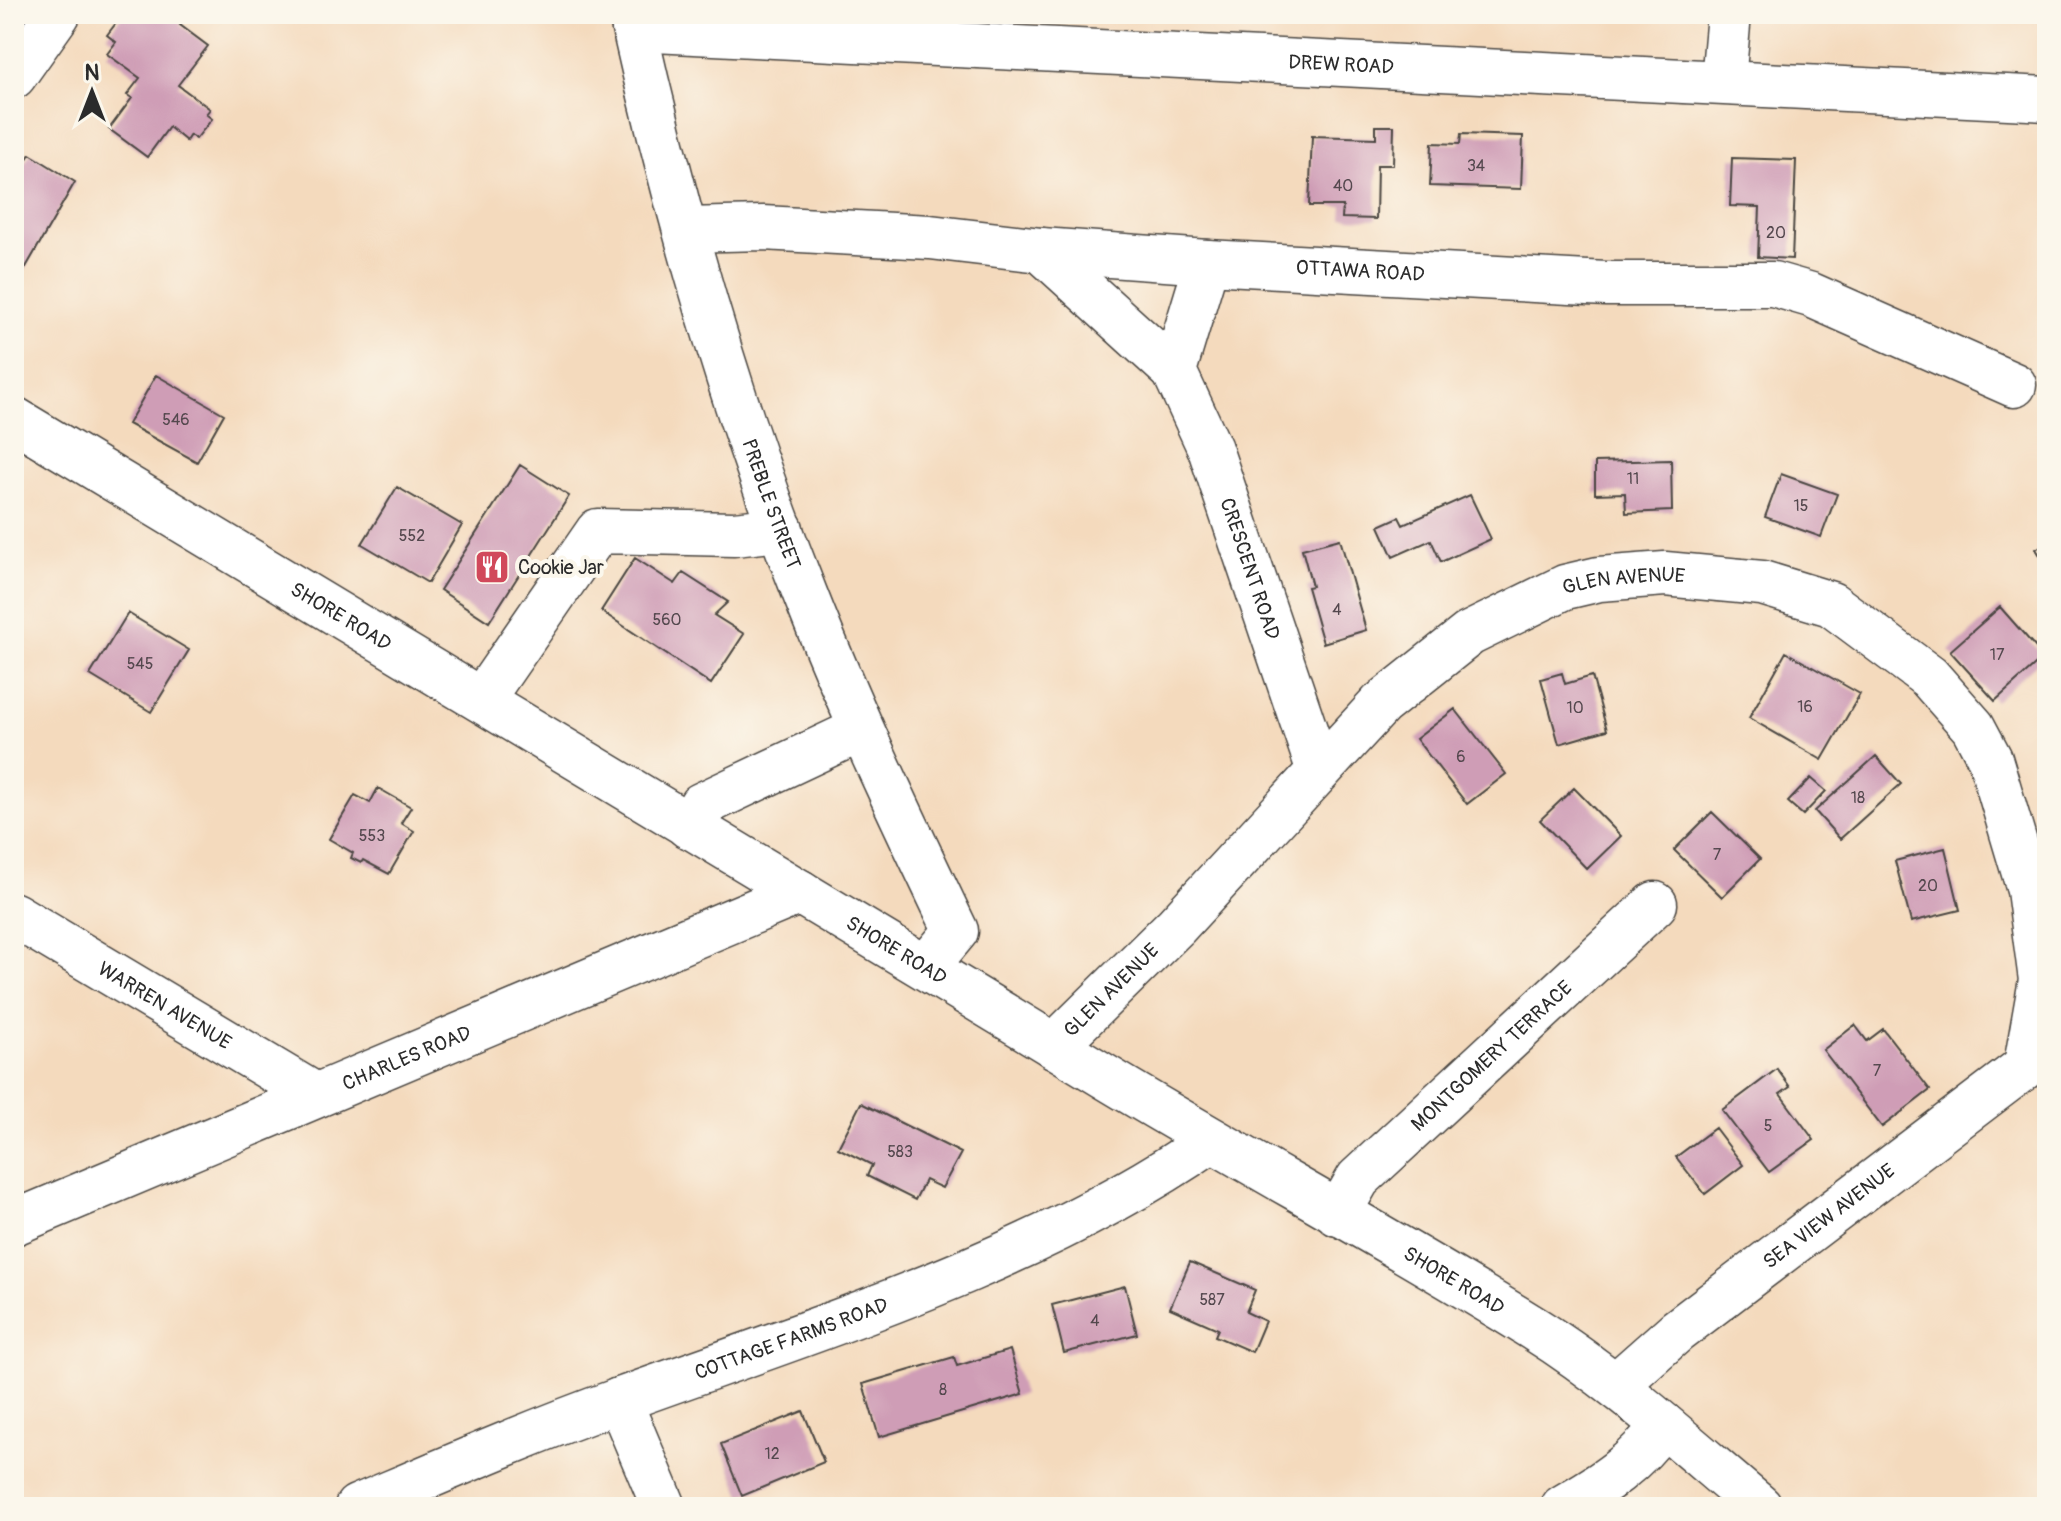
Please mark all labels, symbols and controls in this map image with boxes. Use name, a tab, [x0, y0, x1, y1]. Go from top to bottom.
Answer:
street label: DREW ROAD	[1288, 49, 1395, 80]
north arrow	[52, 52, 132, 132]
text: N	[85, 59, 100, 87]
house number: 34	[1467, 156, 1485, 176]
house number: 40	[1333, 176, 1353, 196]
house number: 20	[1766, 223, 1786, 243]
street label: OTTAWA ROAD	[1295, 255, 1425, 287]
house number: 546	[162, 410, 190, 430]
street label: PREBLE STREET	[736, 436, 806, 573]
house number: 11	[1627, 469, 1639, 489]
street label: CRESCENT ROAD	[1214, 495, 1286, 643]
house number: 15	[1794, 496, 1808, 516]
house number: 552	[399, 526, 425, 546]
restaurant icon: Cookie Jar	[473, 548, 511, 586]
place label: Cookie Jar	[518, 555, 604, 580]
street label: GLEN AVENUE	[1560, 562, 1686, 600]
street label: SHORE ROAD	[286, 577, 396, 656]
house number: 4	[1332, 600, 1342, 620]
house number: 560	[653, 610, 682, 630]
house number: 17	[1990, 645, 2005, 665]
house number: 545	[127, 654, 153, 674]
house number: 16	[1797, 697, 1813, 717]
house number: 10	[1566, 698, 1584, 718]
house number: 6	[1456, 747, 1466, 767]
house number: 18	[1851, 788, 1865, 808]
house number: 553	[359, 826, 385, 846]
house number: 7	[1713, 845, 1722, 865]
house number: 20	[1918, 876, 1938, 896]
street label: SHORE ROAD	[841, 910, 951, 990]
street label: GLEN AVENUE	[1059, 938, 1164, 1043]
street label: WARREN AVENUE	[94, 956, 236, 1055]
street label: MONTGOMERY TERRACE	[1406, 975, 1577, 1137]
street label: CHARLES ROAD	[339, 1020, 475, 1096]
house number: 7	[1873, 1061, 1882, 1081]
house number: 5	[1764, 1116, 1772, 1136]
house number: 583	[887, 1142, 913, 1162]
street label: SEA VIEW AVENUE	[1758, 1158, 1900, 1274]
street label: SHORE ROAD	[1399, 1241, 1509, 1320]
house number: 587	[1199, 1290, 1225, 1310]
street label: COTTAGE FARMS ROAD	[691, 1292, 892, 1385]
house number: 4	[1090, 1311, 1100, 1331]
house number: 8	[939, 1380, 947, 1400]
house number: 12	[764, 1444, 780, 1464]

